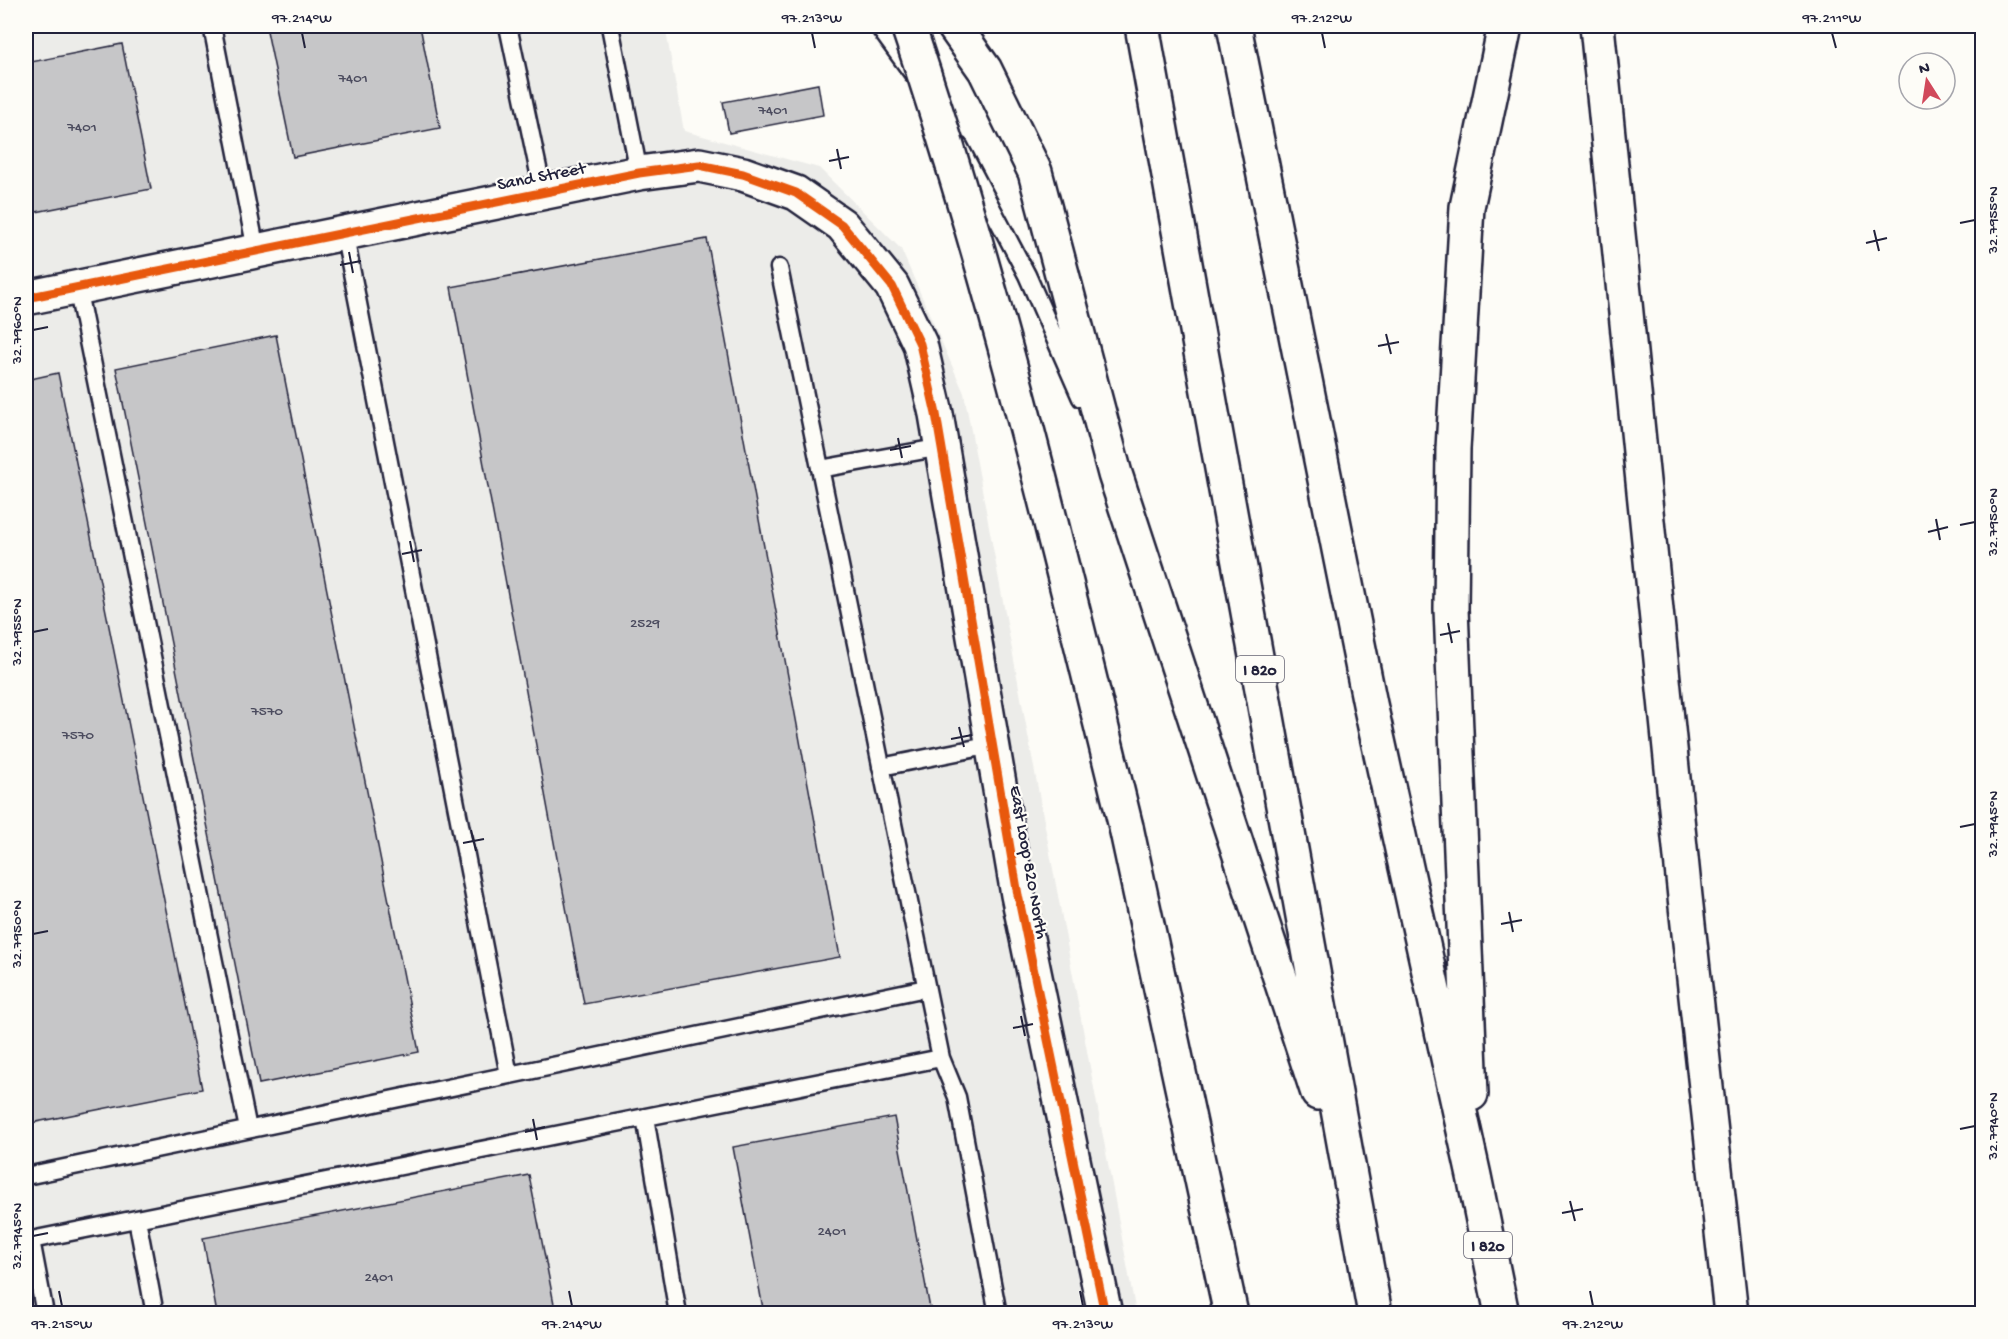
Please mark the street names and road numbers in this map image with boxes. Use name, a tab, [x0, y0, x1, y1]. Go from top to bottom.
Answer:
street label: Sand Street	[495, 158, 589, 196]
road number: I 820	[1236, 656, 1284, 682]
street label: East Loop 820 North	[1004, 784, 1051, 941]
road number: I 820	[1464, 1232, 1512, 1258]

